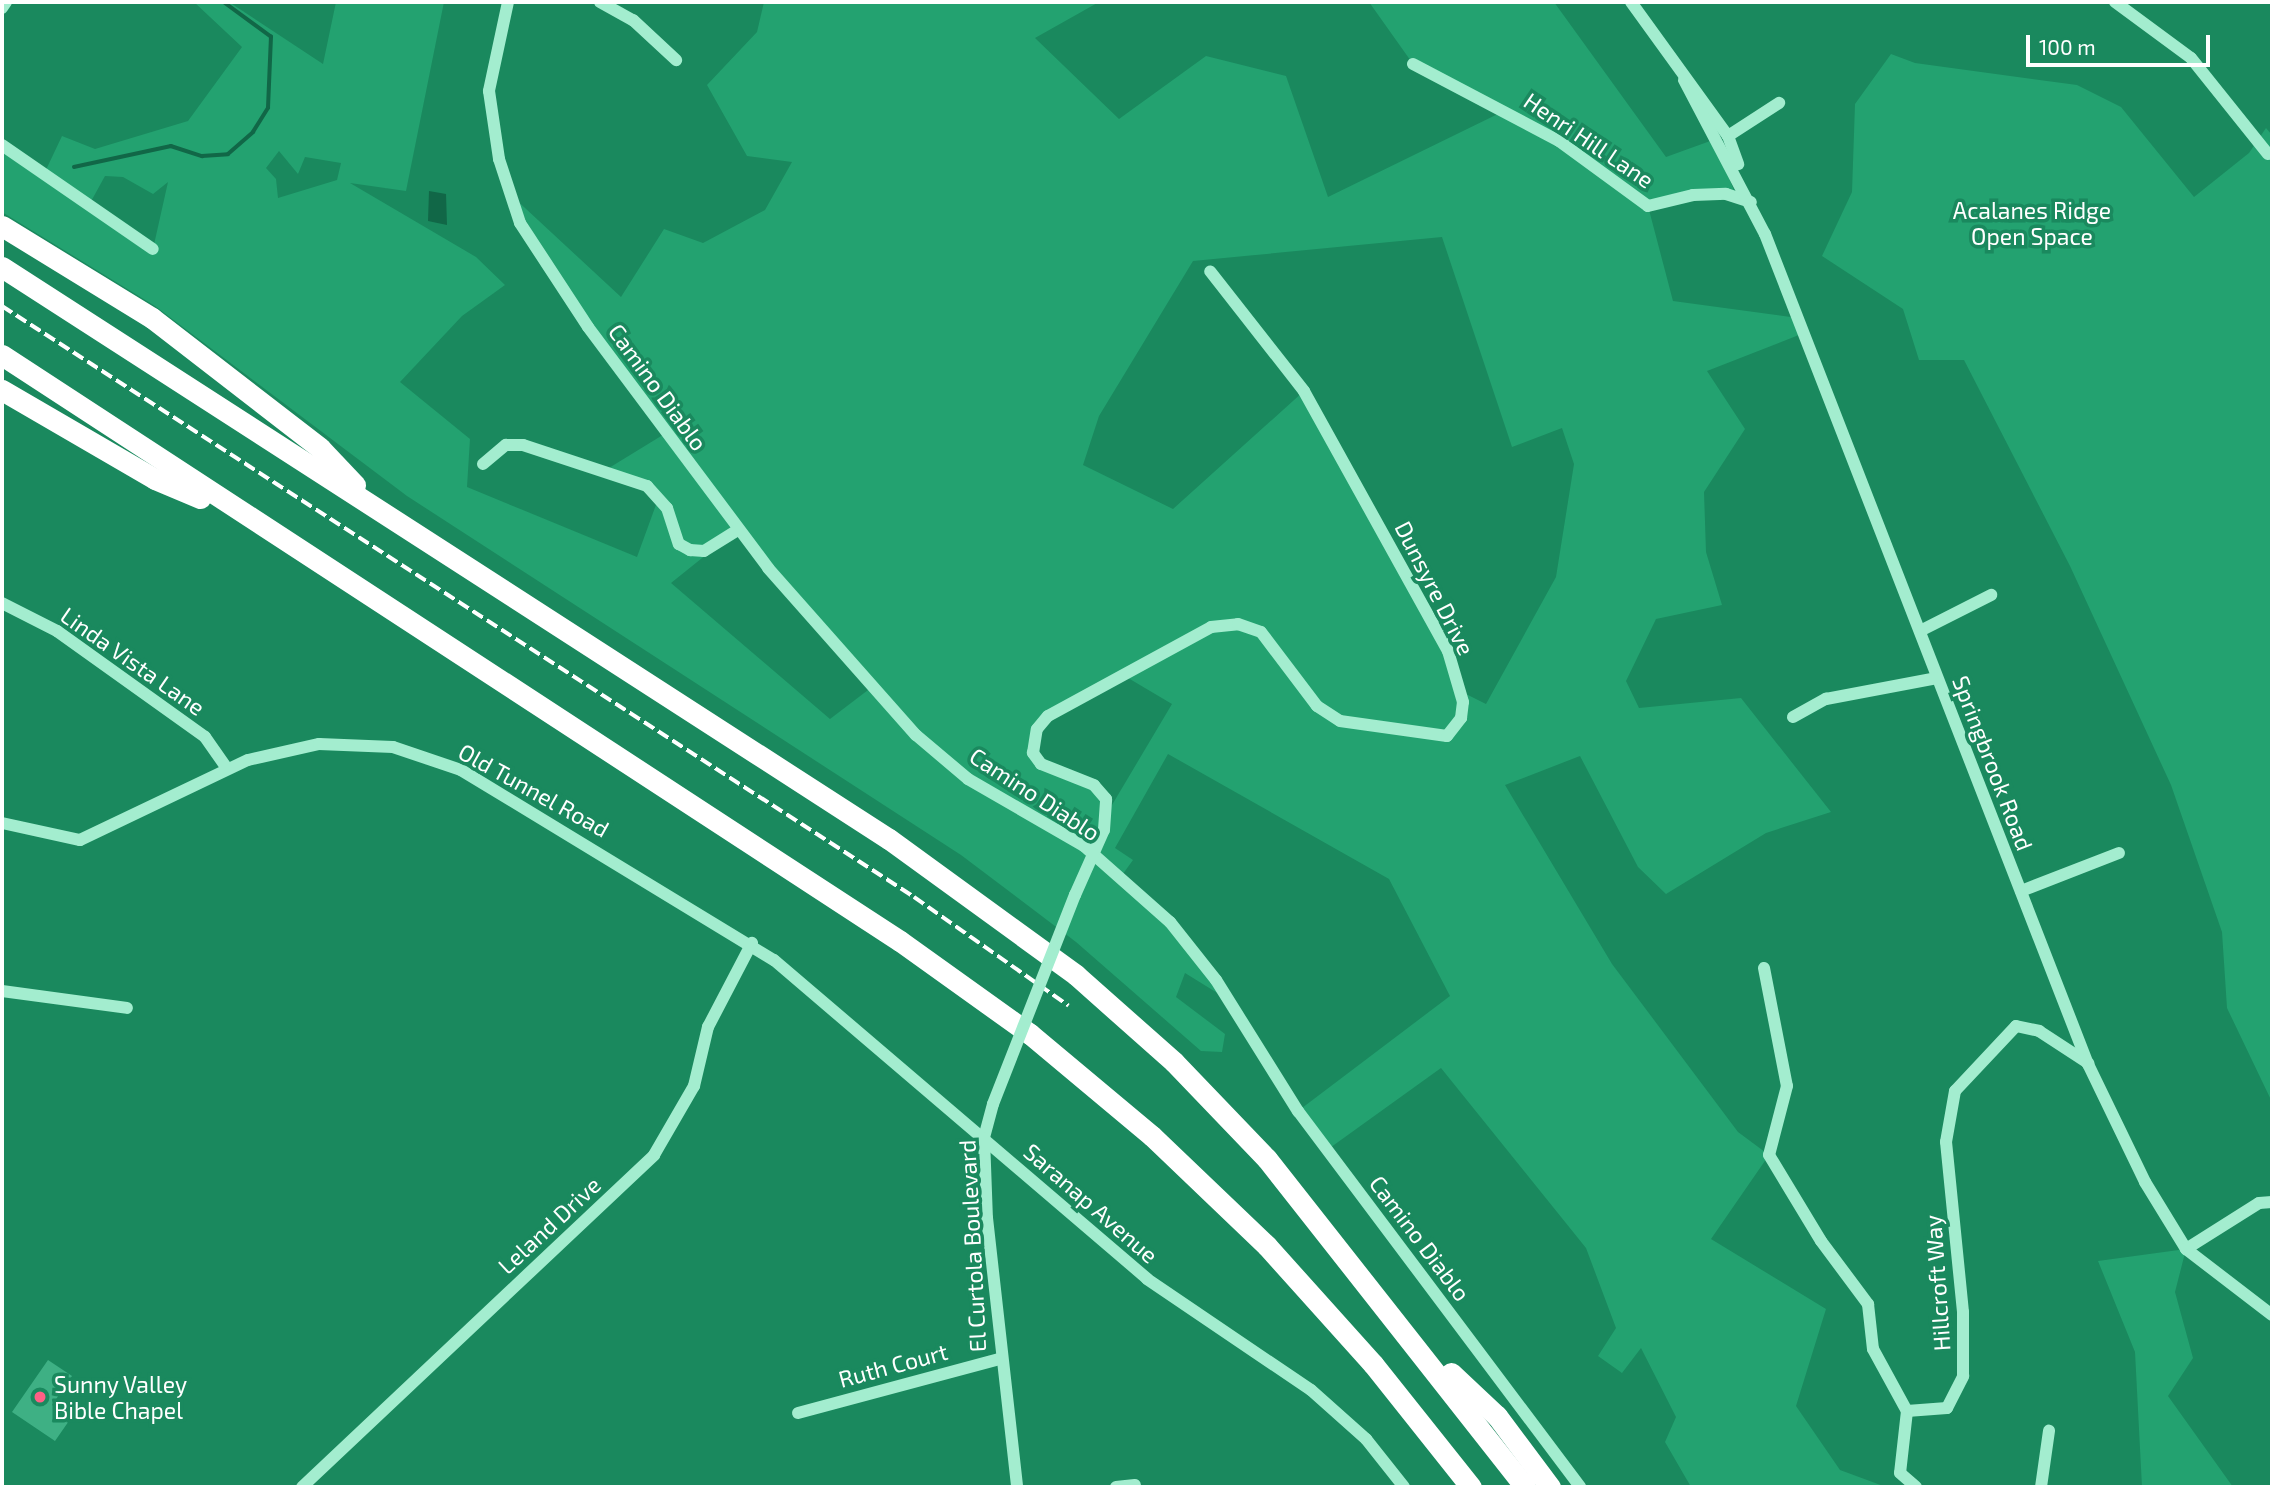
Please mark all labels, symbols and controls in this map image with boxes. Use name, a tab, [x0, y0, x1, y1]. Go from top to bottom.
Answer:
scale bar	[2029, 21, 2213, 65]
text: 100 m	[2039, 34, 2096, 59]
street label: Henri Hill Lane	[1519, 86, 1659, 194]
park label: Acalanes Ridge Open Space	[1953, 196, 2111, 250]
street label: Camino Diablo	[603, 318, 713, 456]
street label: Dunsyre Drive	[1389, 516, 1481, 660]
street label: Linda Vista Lane	[55, 601, 211, 721]
street label: Springbrook Road	[1947, 672, 2039, 854]
street label: Old Tunnel Road	[453, 737, 615, 843]
street label: Camino Diablo	[965, 742, 1105, 846]
street label: Saranap Avenue	[1018, 1137, 1164, 1269]
street label: El Curtola Boulevard	[953, 1139, 991, 1353]
street label: Camino Diablo	[1364, 1170, 1476, 1306]
street label: Leland Drive	[492, 1171, 606, 1279]
street label: Hillcroft Way	[1918, 1214, 1956, 1352]
street label: Ruth Court	[835, 1337, 951, 1393]
place label: Sunny Valley Bible Chapel	[54, 1370, 188, 1424]
marker: Sunny Valley Bible Chapel	[32, 1389, 48, 1405]

